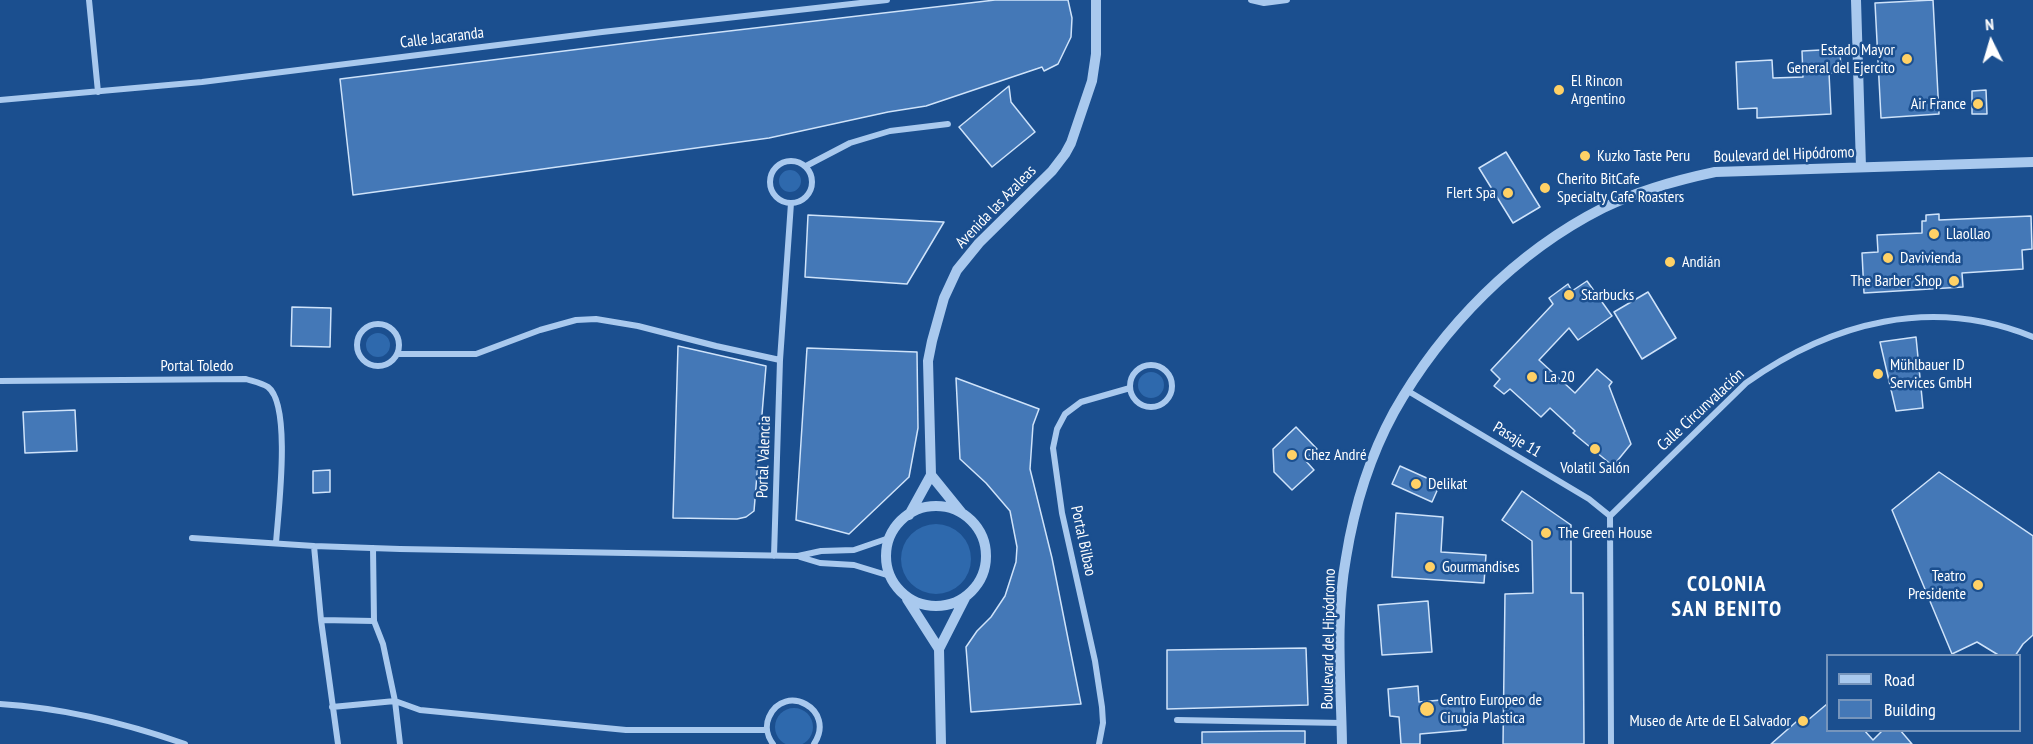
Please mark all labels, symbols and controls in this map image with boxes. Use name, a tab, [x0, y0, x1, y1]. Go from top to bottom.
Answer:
north arrow	[1961, 12, 2021, 72]
text: N	[1984, 14, 1995, 34]
street label: Calle Jacaranda	[399, 23, 485, 53]
place label: Estado Mayor General del Ejercito	[1787, 40, 1895, 78]
marker: Estado Mayor General del Ejercito	[1900, 52, 1914, 66]
place label: El Rincon Argentino	[1571, 71, 1625, 109]
marker: El Rincon Argentino	[1552, 83, 1566, 97]
place label: Air France	[1911, 94, 1966, 114]
marker: Air France	[1971, 97, 1985, 111]
street label: Boulevard del Hipódromo	[1713, 143, 1855, 167]
place label: Kuzko Taste Peru	[1597, 146, 1690, 166]
marker: Kuzko Taste Peru	[1578, 149, 1592, 163]
street label: Avenida las Azaleas	[952, 162, 1040, 252]
place label: Cherito BitCafe Specialty Cafe Roasters	[1557, 169, 1684, 207]
marker: Cherito BitCafe Specialty Cafe Roasters	[1538, 181, 1552, 195]
place label: Flert Spa	[1446, 183, 1496, 203]
marker: Flert Spa	[1501, 186, 1515, 200]
place label: Llaollao	[1946, 224, 1990, 244]
marker: Llaollao	[1927, 227, 1941, 241]
place label: Davivienda	[1900, 248, 1961, 268]
marker: Davivienda	[1881, 251, 1895, 265]
place label: Andián	[1682, 252, 1720, 272]
marker: Andián	[1663, 255, 1677, 269]
place label: The Barber Shop	[1850, 271, 1942, 291]
marker: The Barber Shop	[1947, 274, 1961, 288]
place label: Starbucks	[1581, 285, 1634, 305]
marker: Starbucks	[1562, 288, 1576, 302]
place label: Mühlbauer ID Services GmbH	[1890, 355, 1972, 393]
street label: Portal Toledo	[161, 356, 233, 376]
street label: Calle Circunvalación	[1654, 365, 1748, 455]
place label: La 20	[1544, 367, 1575, 387]
marker: Mühlbauer ID Services GmbH	[1871, 367, 1885, 381]
marker: La 20	[1525, 370, 1539, 384]
street label: Portal Valencia	[753, 415, 775, 499]
street label: Pasaje 11	[1489, 418, 1545, 462]
marker: Volatil Salón	[1588, 442, 1602, 456]
place label: Chez André	[1304, 445, 1367, 465]
marker: Chez André	[1285, 448, 1299, 462]
place label: Volatil Salón	[1560, 458, 1630, 478]
place label: Delikat	[1428, 474, 1467, 494]
marker: Delikat	[1409, 477, 1423, 491]
street label: Portal Bilbao	[1066, 504, 1100, 578]
place label: The Green House	[1558, 523, 1652, 543]
marker: The Green House	[1539, 526, 1553, 540]
place label: Gourmandises	[1442, 557, 1520, 577]
marker: Gourmandises	[1423, 560, 1437, 574]
place label: Teatro Presidente	[1908, 566, 1966, 604]
street label: Boulevard del Hipódromo	[1318, 568, 1340, 710]
district label: COLONIA SAN BENITO	[1671, 572, 1783, 624]
marker: Teatro Presidente	[1971, 578, 1985, 592]
legend	[1826, 654, 2021, 732]
text: Road	[1884, 668, 1915, 691]
place label: Centro Europeo de Cirugia Plastica	[1440, 690, 1542, 728]
text: Building	[1884, 698, 1936, 721]
marker: Centro Europeo de Cirugia Plastica	[1418, 700, 1436, 718]
place label: Museo de Arte de El Salvador	[1629, 711, 1791, 731]
marker: Museo de Arte de El Salvador	[1796, 714, 1810, 728]

